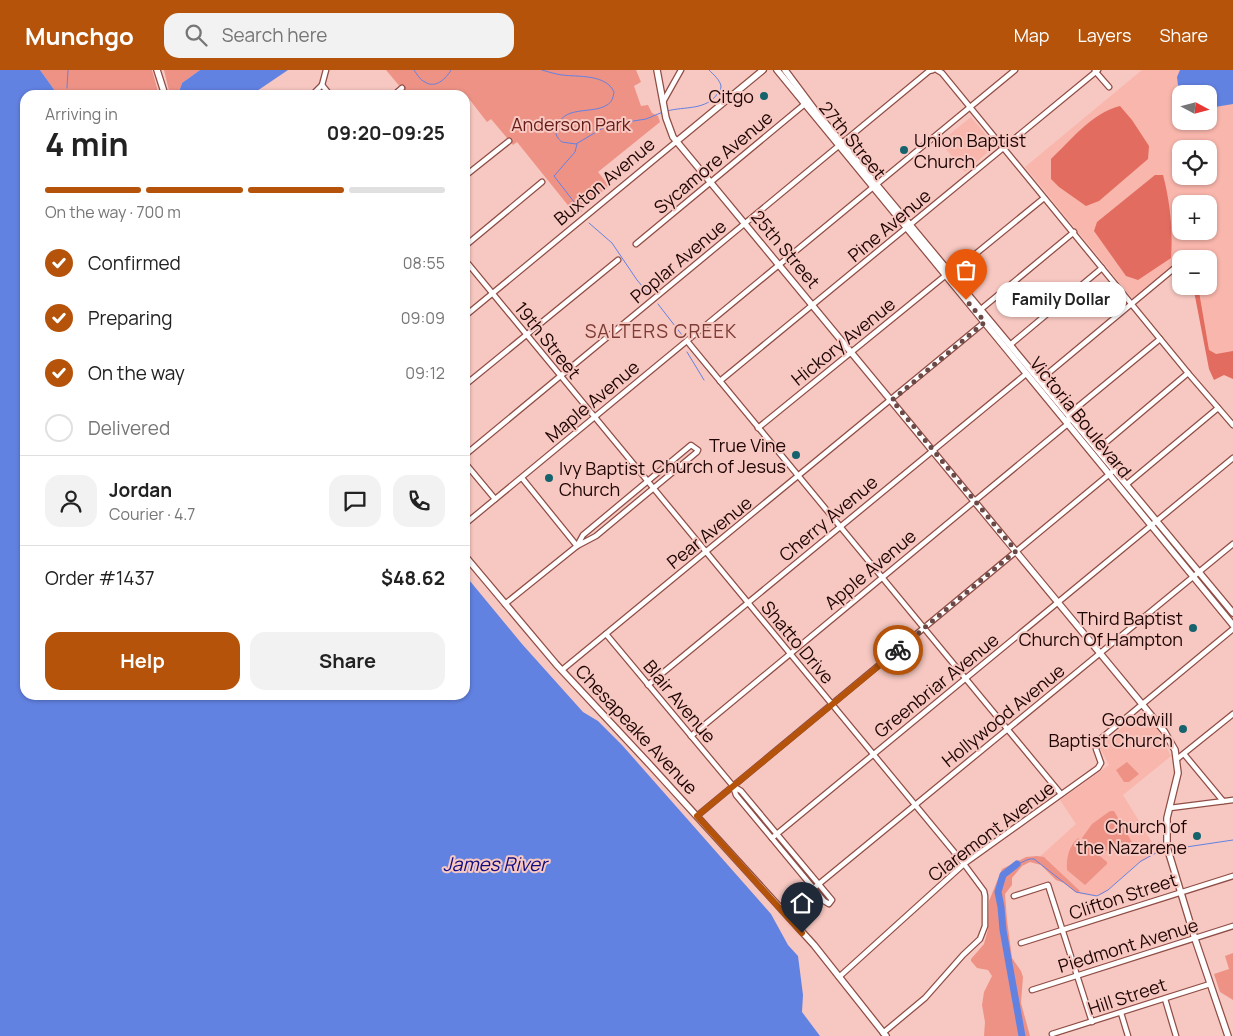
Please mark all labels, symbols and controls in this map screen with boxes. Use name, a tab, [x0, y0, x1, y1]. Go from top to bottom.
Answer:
search box	[164, 13, 514, 58]
text: Munchgo	[25, 19, 134, 52]
icon: search	[182, 21, 210, 49]
text: Search here	[222, 22, 327, 48]
text: Map	[1014, 23, 1049, 47]
text: Layers	[1077, 23, 1131, 47]
text: Share	[1159, 23, 1208, 47]
place label: Citgo	[708, 84, 754, 108]
north arrow	[1172, 85, 1218, 130]
map controls	[1172, 85, 1217, 295]
marker: Citgo	[758, 90, 770, 102]
street label: 27th Street	[814, 96, 892, 184]
text: Arriving in	[45, 103, 118, 125]
street label: Sycamore Avenue	[649, 105, 777, 219]
park label: Anderson Park	[511, 112, 632, 136]
text: 09:20–09:25	[327, 120, 445, 146]
text: 4 min	[45, 122, 129, 166]
place label: Union Baptist Church	[914, 128, 1026, 173]
street label: Buxton Avenue	[549, 132, 659, 230]
button: locate	[1172, 140, 1217, 185]
marker: Union Baptist Church	[898, 144, 910, 156]
street label: Pine Avenue	[842, 183, 936, 267]
button: +	[1172, 195, 1217, 240]
text: On the way · 700 m	[45, 201, 181, 223]
street label: 25th Street	[746, 205, 826, 293]
street label: Poplar Avenue	[625, 214, 731, 308]
icon: check	[45, 249, 73, 277]
pin	[945, 249, 987, 300]
text: Confirmed	[88, 250, 181, 276]
button: −	[1172, 250, 1217, 295]
text: 08:55	[403, 252, 445, 274]
icon: bag	[952, 256, 980, 284]
callout: Family Dollar	[996, 282, 1126, 318]
text: Family Dollar	[1012, 288, 1110, 310]
street label: Hickory Avenue	[786, 292, 900, 390]
street label: 19th Street	[510, 296, 586, 384]
icon: check	[45, 304, 73, 332]
text: Preparing	[88, 305, 173, 331]
text: 09:09	[401, 307, 445, 329]
district label: SALTERS CREEK	[585, 318, 737, 344]
street label: Victoria Boulevard	[1025, 352, 1137, 482]
street label: Maple Avenue	[540, 355, 644, 447]
icon: check	[45, 359, 73, 387]
text: On the way	[88, 360, 185, 386]
text: 09:12	[405, 362, 445, 384]
text: Delivered	[88, 415, 170, 441]
place label: True Vine Church of Jesus	[652, 433, 786, 478]
marker: True Vine Church of Jesus	[790, 449, 802, 461]
place label: Ivy Baptist Church	[559, 456, 645, 501]
street label: Cherry Avenue	[774, 470, 882, 566]
marker: Ivy Baptist Church	[543, 472, 555, 484]
button: person	[45, 475, 97, 527]
button: chat	[329, 475, 381, 527]
button: phone	[393, 475, 445, 527]
text: Jordan	[109, 477, 172, 503]
street label: Pear Avenue	[661, 490, 757, 574]
text: Courier · 4.7	[109, 503, 195, 525]
street label: Apple Avenue	[819, 524, 921, 614]
text: Order #1437	[45, 565, 155, 591]
text: $48.62	[381, 565, 445, 591]
street label: Shatto Drive	[756, 595, 840, 689]
place label: Third Baptist Church Of Hampton	[1019, 606, 1183, 651]
marker: Third Baptist Church Of Hampton	[1187, 622, 1199, 634]
courier	[873, 625, 923, 675]
street label: Greenbriar Avenue	[869, 627, 1003, 743]
button: Help	[45, 632, 240, 690]
button: Share	[250, 632, 445, 690]
icon: bike	[884, 636, 912, 664]
street label: Blair Avenue	[638, 655, 722, 747]
street label: Hollywood Avenue	[937, 658, 1069, 772]
street label: Chesapeake Avenue	[571, 659, 703, 799]
place label: Goodwill Baptist Church	[1048, 707, 1173, 752]
marker: Goodwill Baptist Church	[1177, 723, 1189, 735]
street label: Claremont Avenue	[923, 775, 1059, 887]
place label: Church of the Nazarene	[1076, 814, 1188, 859]
marker: Church of the Nazarene	[1191, 830, 1203, 842]
water label: James River	[443, 851, 549, 877]
street label: Clifton Street	[1066, 867, 1180, 925]
pin	[781, 882, 823, 933]
icon: home	[788, 889, 816, 917]
street label: Piedmont Avenue	[1055, 912, 1201, 978]
street label: Hill Street	[1085, 972, 1169, 1020]

